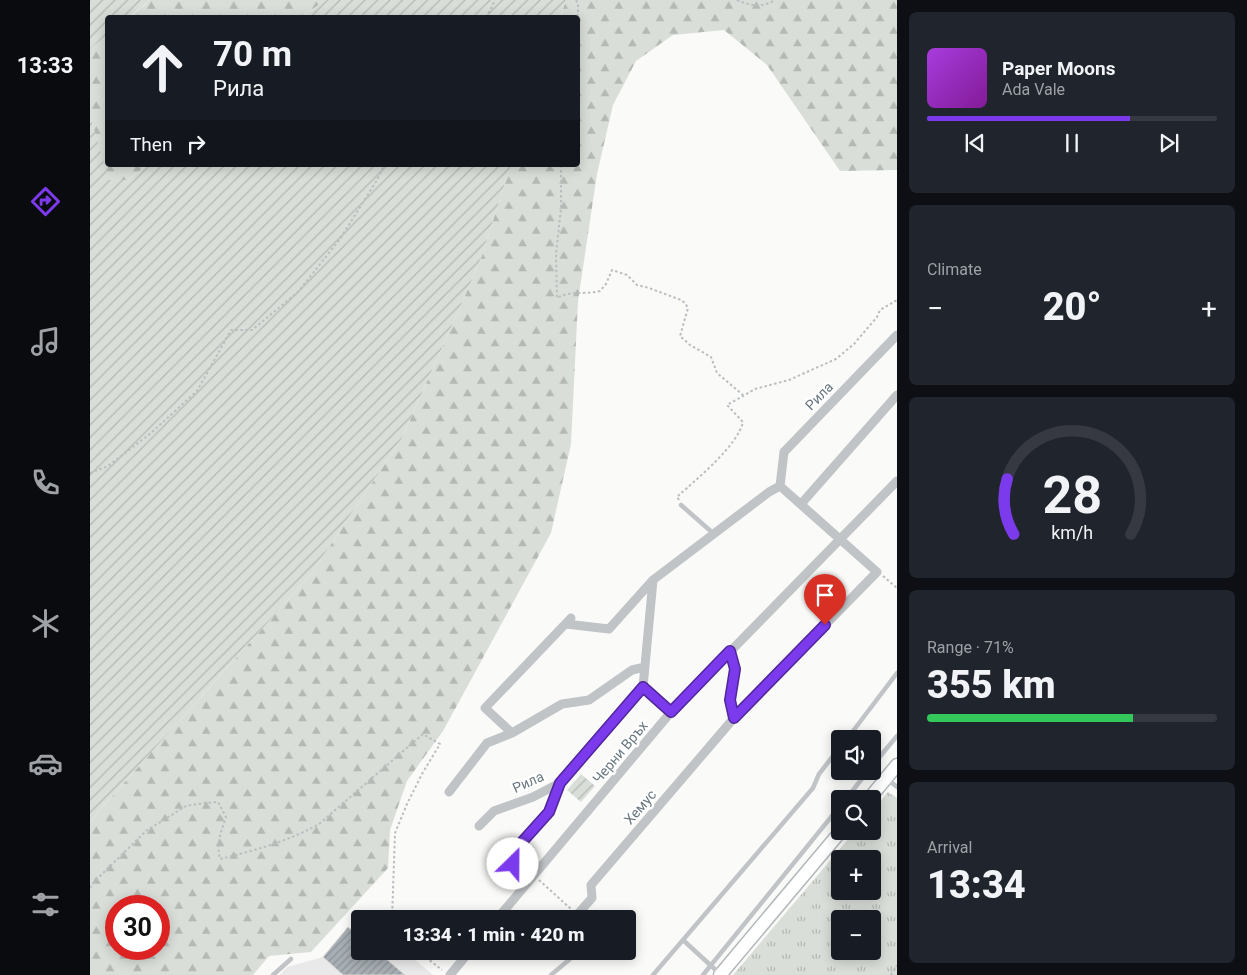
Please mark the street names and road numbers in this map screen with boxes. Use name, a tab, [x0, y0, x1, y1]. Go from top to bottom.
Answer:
street label: Рила	[802, 379, 836, 413]
street label: Черни Връх	[589, 717, 651, 786]
street label: Рила	[510, 768, 546, 796]
street label: Хемус	[621, 787, 659, 827]

